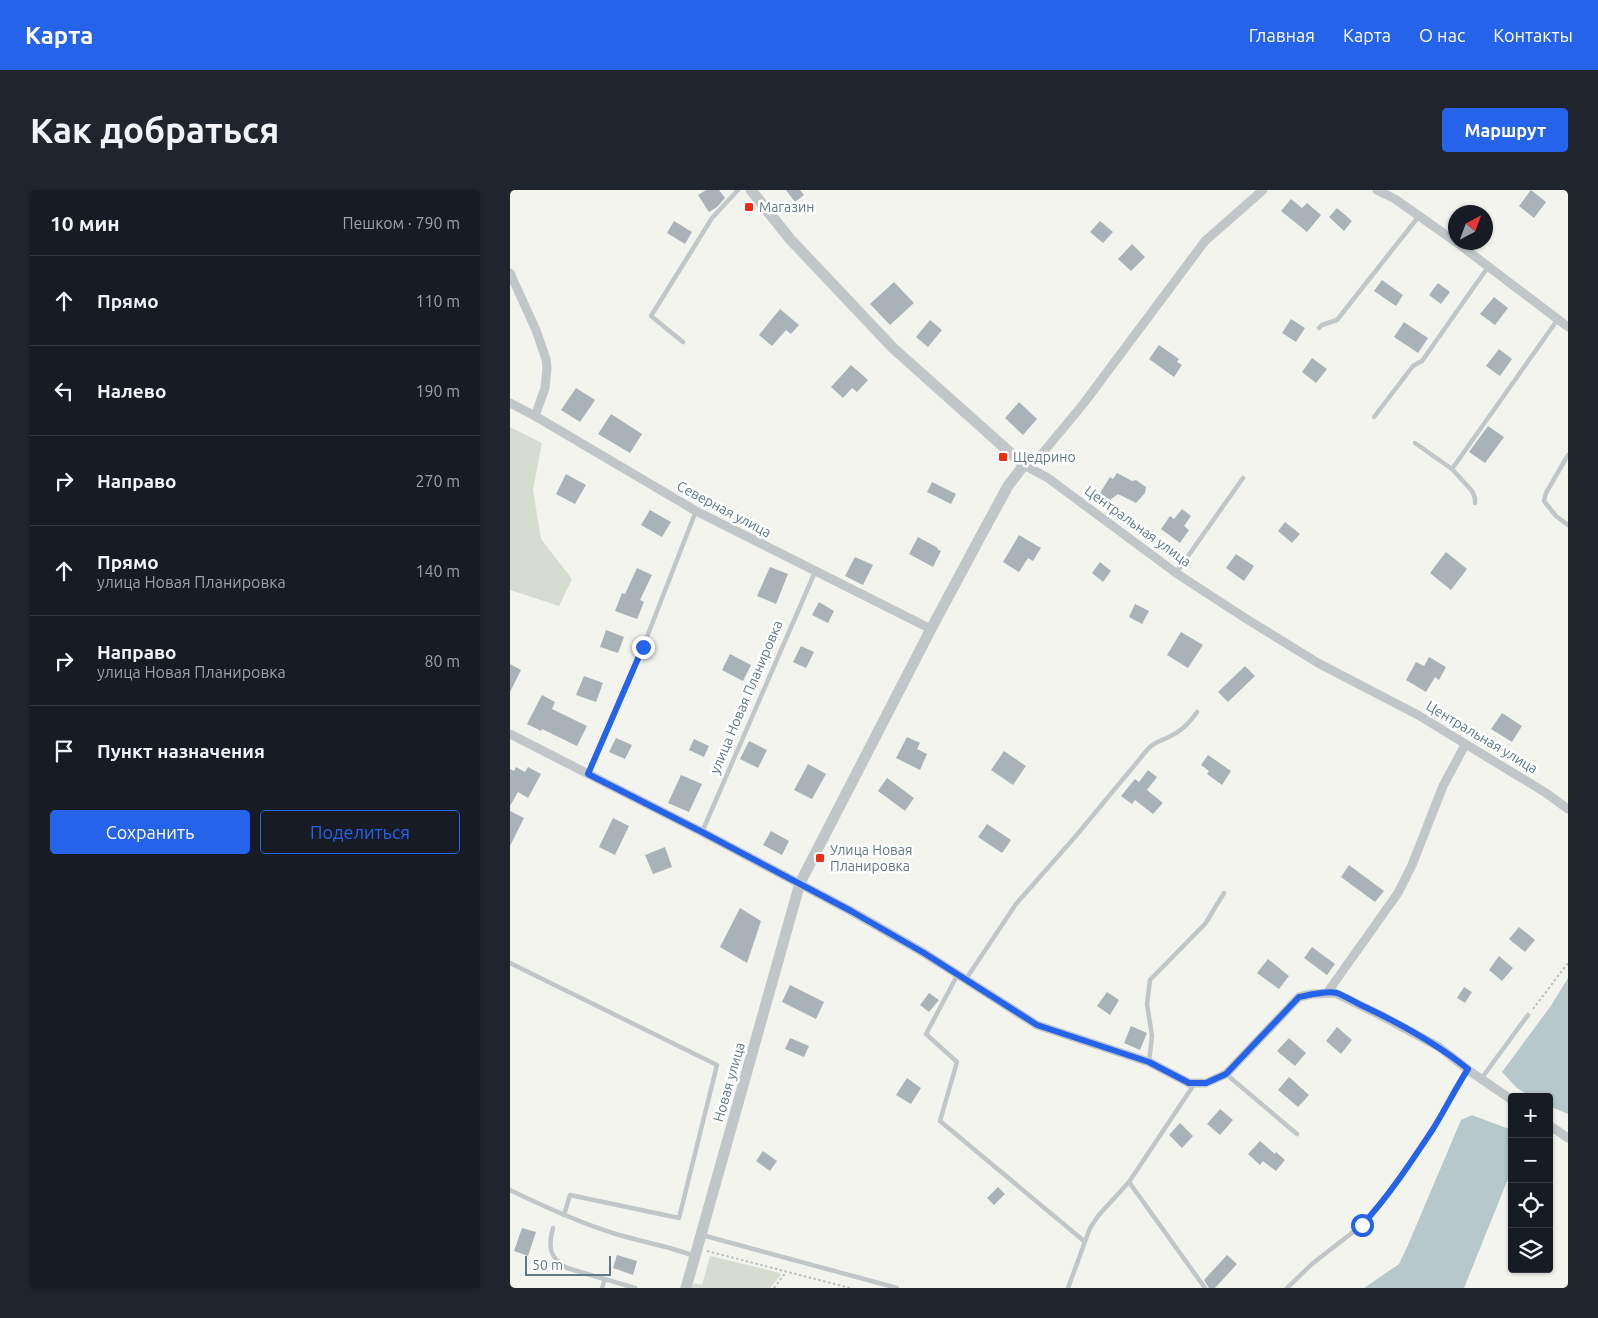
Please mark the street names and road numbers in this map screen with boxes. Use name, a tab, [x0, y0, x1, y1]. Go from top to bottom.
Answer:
street label: Северная улица	[674, 477, 774, 541]
street label: Центральная улица	[1082, 482, 1194, 570]
street label: улица Новая Планировка	[706, 618, 786, 776]
street label: Центральная улица	[1423, 697, 1541, 777]
street label: Новая улица	[710, 1040, 748, 1124]

